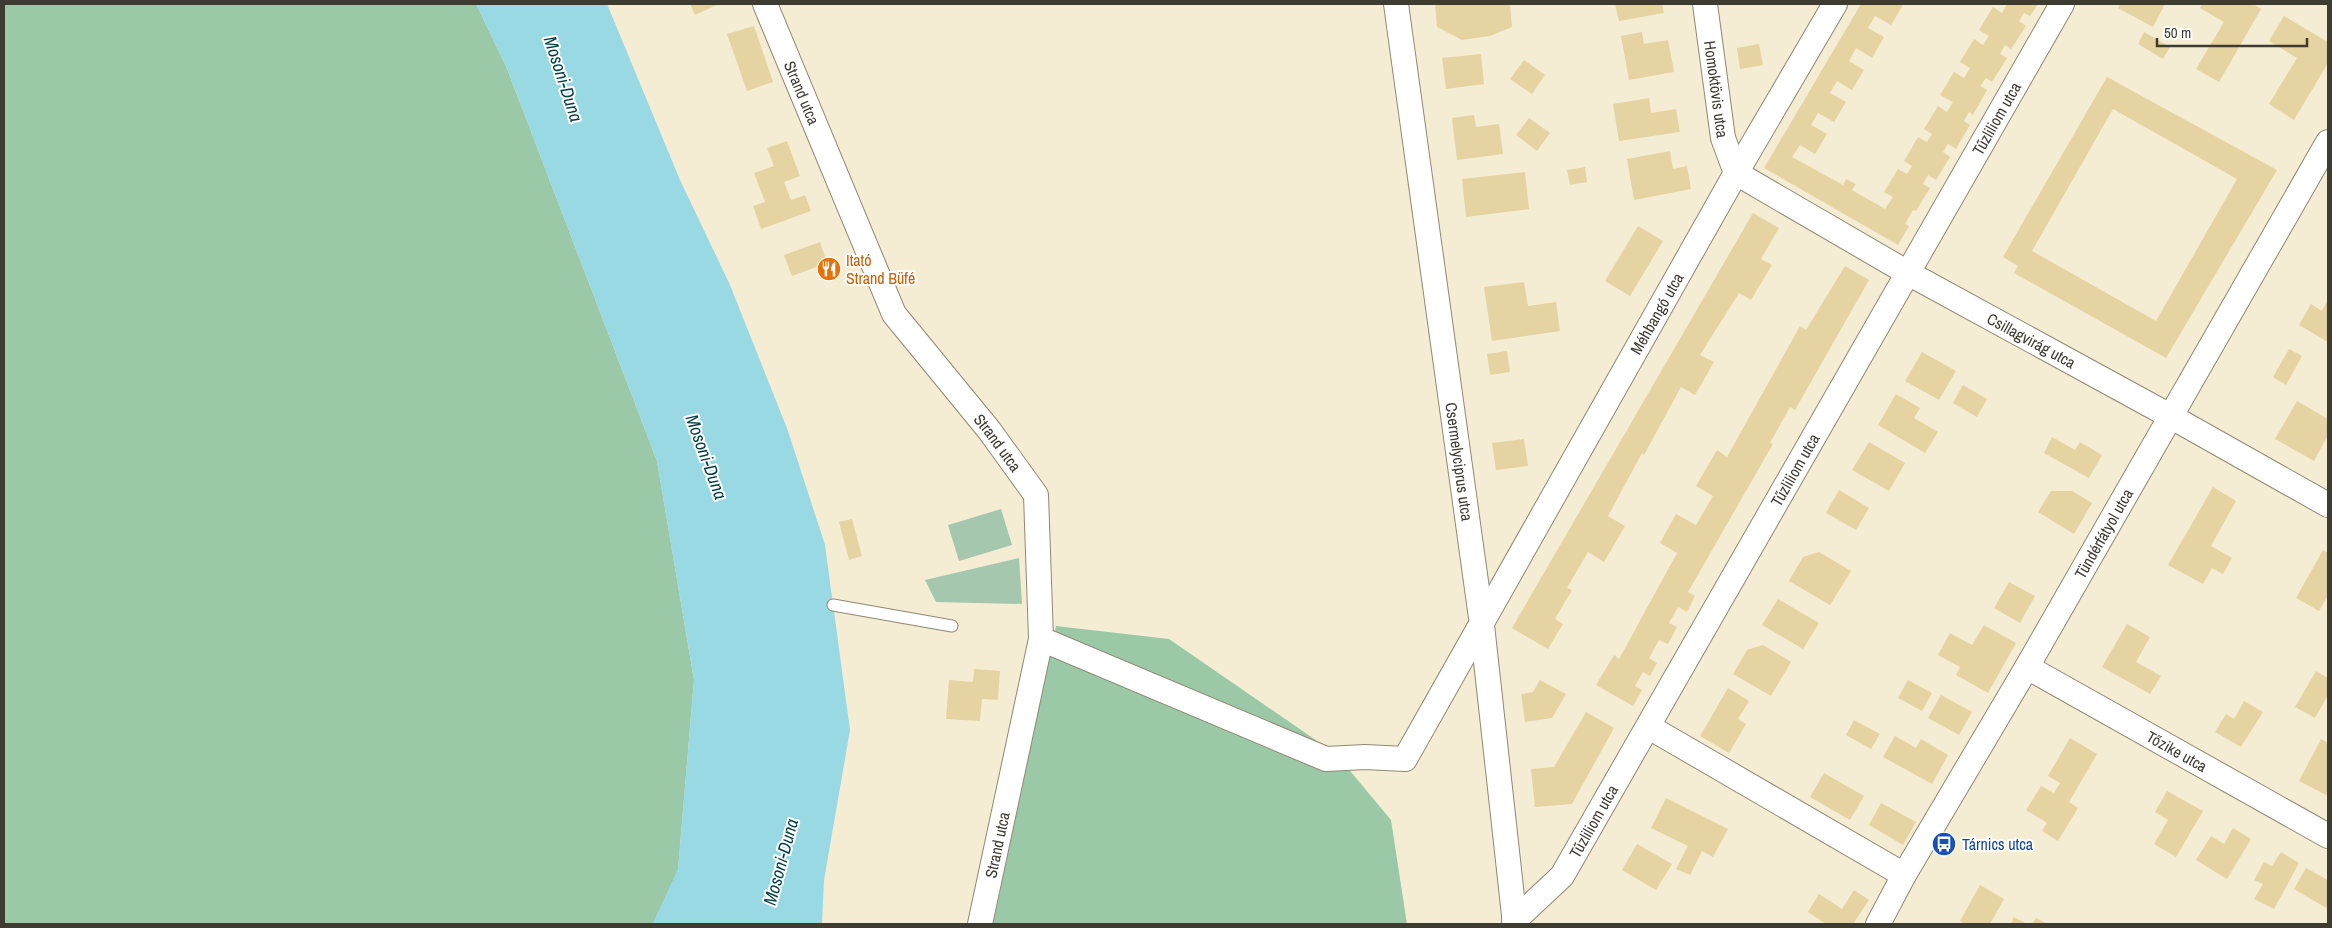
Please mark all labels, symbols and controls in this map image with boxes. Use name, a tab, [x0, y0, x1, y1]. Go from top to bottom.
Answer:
scale bar	[2157, 15, 2307, 47]
text: 50 m	[2164, 22, 2191, 43]
water label: Mosoni-Duna	[538, 33, 589, 125]
street label: Homoktövis utca	[1699, 39, 1734, 140]
street label: Strand utca	[779, 57, 825, 129]
street label: Tűzliliom utca	[1967, 77, 2026, 159]
place label: Itató Strand Büfé	[846, 249, 915, 289]
restaurant icon: Itató Strand Büfé	[816, 256, 842, 282]
street label: Méhbangó utca	[1625, 268, 1689, 358]
street label: Csillagvirág utca	[1983, 307, 2080, 374]
street label: Csermelyciprus utca	[1440, 401, 1479, 523]
street label: Strand utca	[969, 409, 1027, 477]
water label: Mosoni-Duna	[680, 411, 733, 503]
street label: Tűzliliom utca	[1765, 429, 1825, 510]
street label: Tündérfátyol utca	[2069, 484, 2138, 582]
street label: Tőzike utca	[2143, 725, 2212, 777]
street label: Tűzliliom utca	[1564, 780, 1623, 862]
street label: Strand utca	[979, 809, 1015, 880]
water label: Mosoni-Duna	[757, 816, 804, 908]
bus stop icon: Tárnics utca	[1931, 831, 1957, 857]
place label: Tárnics utca	[1962, 833, 2034, 855]

